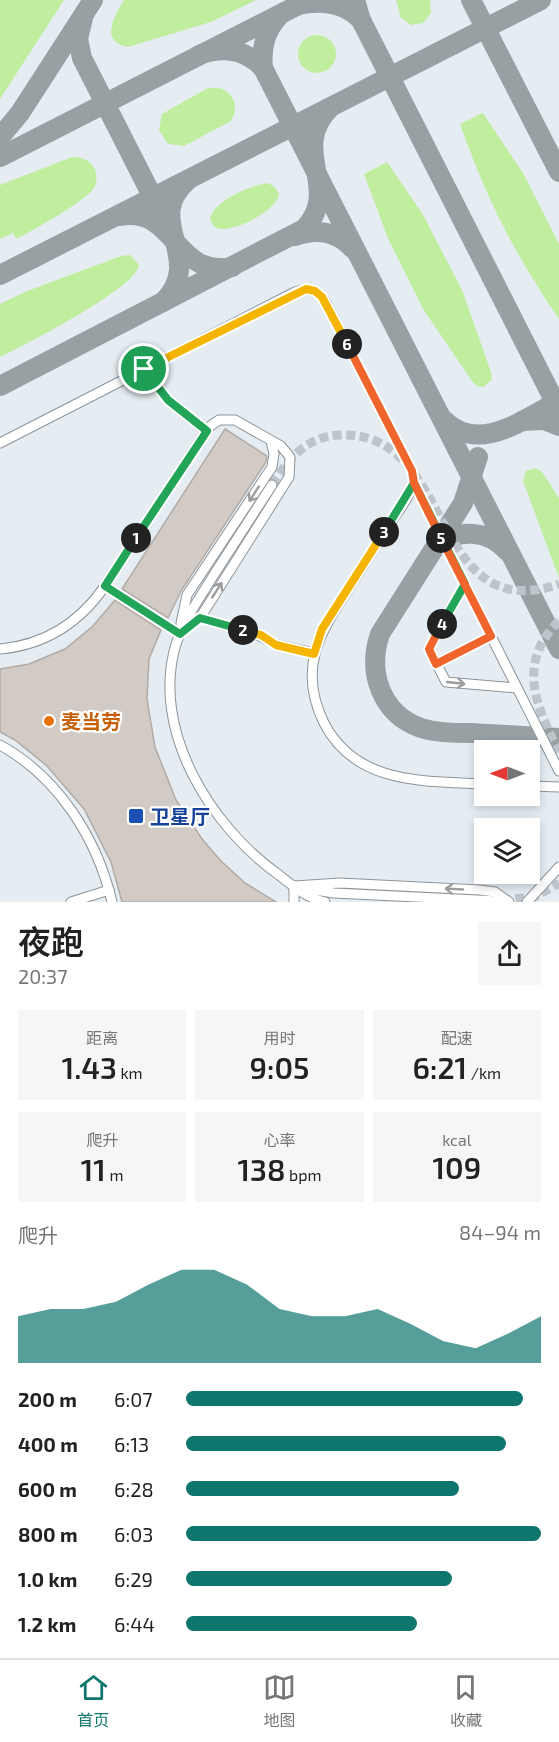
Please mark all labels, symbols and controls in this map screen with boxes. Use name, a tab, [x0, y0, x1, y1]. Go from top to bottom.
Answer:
pin: 6	[332, 329, 362, 359]
text: 6	[342, 334, 352, 353]
pin	[118, 343, 169, 394]
icon: arrive	[127, 352, 160, 385]
one-way arrow	[248, 485, 260, 501]
pin: 3	[369, 517, 399, 547]
text: 3	[379, 522, 389, 541]
pin: 1	[121, 523, 151, 553]
pin: 5	[426, 523, 456, 553]
text: 1	[133, 528, 139, 547]
text: 5	[437, 528, 445, 547]
one-way arrow	[211, 582, 224, 599]
pin: 4	[427, 609, 457, 639]
text: 4	[437, 614, 447, 633]
pin: 2	[228, 615, 258, 645]
text: 2	[238, 620, 248, 639]
one-way arrow	[445, 678, 465, 689]
place label: 麦当劳	[61, 709, 121, 733]
marker: 麦当劳	[42, 714, 56, 728]
north arrow	[474, 740, 540, 806]
map controls	[474, 740, 540, 884]
place label: 卫星厅	[150, 804, 210, 828]
marker: 卫星厅	[127, 807, 145, 825]
button: layers	[474, 818, 540, 884]
one-way arrow	[445, 883, 465, 894]
text: 夜跑	[18, 921, 84, 961]
button: share	[478, 922, 541, 985]
text: 20:37	[18, 964, 67, 988]
text: 距离	[86, 1028, 118, 1047]
text: 用时	[263, 1028, 296, 1047]
text: 配速	[441, 1028, 473, 1047]
text: 1.43	[62, 1049, 117, 1085]
text: 9:05	[250, 1049, 309, 1085]
text: 6:21	[412, 1049, 467, 1085]
text: km	[117, 1063, 143, 1082]
text: /km	[467, 1063, 501, 1082]
text: 爬升	[86, 1130, 118, 1149]
text: 心率	[263, 1130, 296, 1149]
text: kcal	[442, 1130, 471, 1149]
text: 109	[433, 1149, 481, 1185]
text: 11	[81, 1151, 106, 1187]
text: 138	[238, 1151, 285, 1187]
text: m	[106, 1165, 124, 1184]
text: bpm	[285, 1165, 321, 1184]
text: 84–94 m	[459, 1220, 541, 1244]
text: 爬升	[18, 1223, 58, 1247]
text: 200 m	[18, 1387, 77, 1411]
text: 6:07	[114, 1387, 152, 1411]
text: 400 m	[18, 1432, 78, 1456]
text: 6:13	[114, 1432, 149, 1456]
text: 600 m	[18, 1477, 77, 1501]
text: 6:28	[114, 1477, 154, 1501]
text: 800 m	[18, 1522, 78, 1546]
text: 6:03	[114, 1522, 153, 1546]
text: 1.0 km	[18, 1567, 77, 1591]
text: 6:29	[114, 1567, 153, 1591]
text: 1.2 km	[18, 1612, 76, 1636]
text: 6:44	[114, 1612, 155, 1636]
tab: 首页	[77, 1671, 110, 1731]
tab: 地图	[263, 1671, 296, 1731]
tab: 收藏	[449, 1671, 482, 1731]

